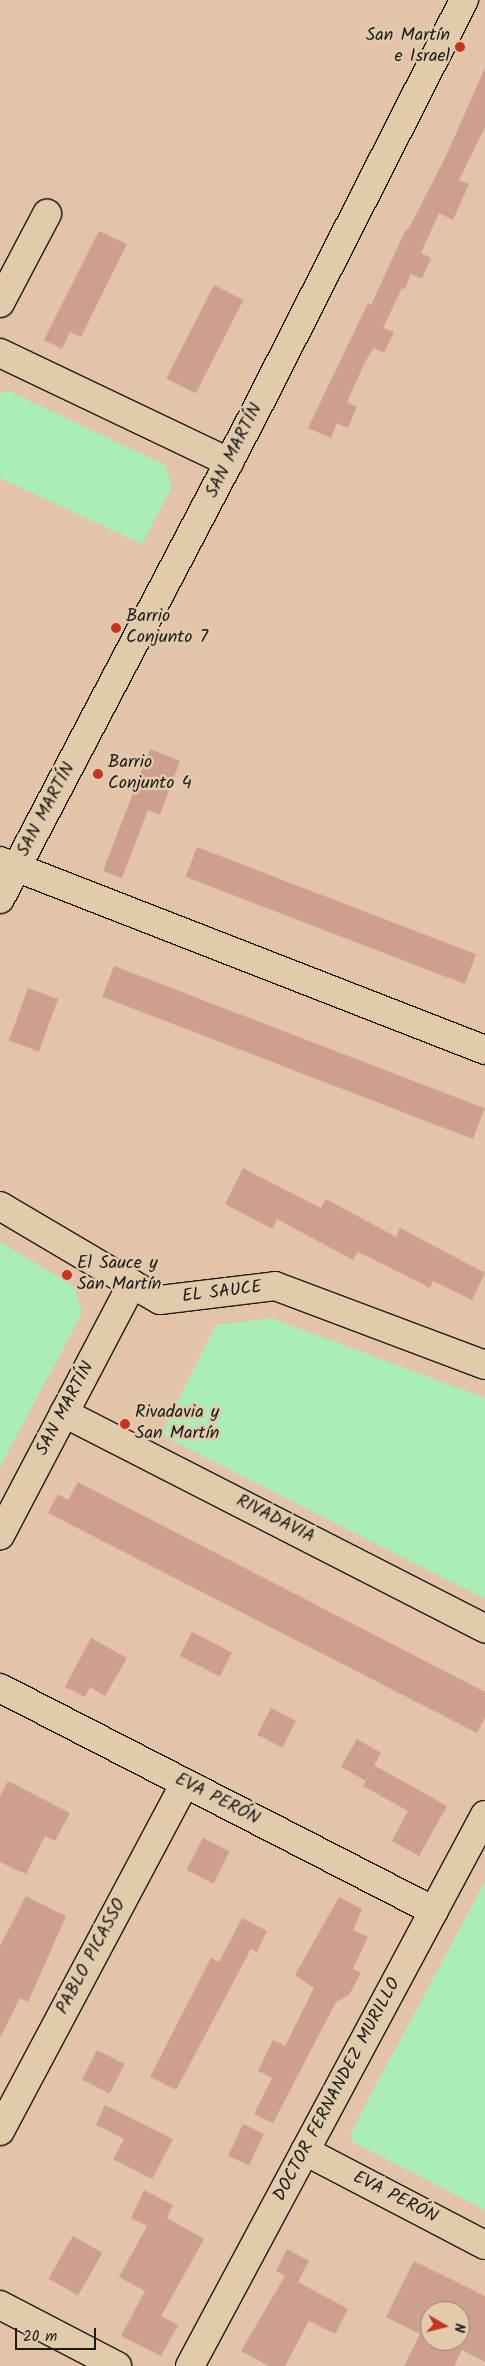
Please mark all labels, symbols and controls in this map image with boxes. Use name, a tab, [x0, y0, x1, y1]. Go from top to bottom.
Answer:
place label: San Martín e Israel	[366, 26, 450, 68]
marker: San Martín e Israel	[454, 41, 466, 53]
street label: SAN MARTÍN	[202, 400, 268, 502]
place label: Barrio Conjunto 7	[126, 607, 208, 650]
marker: Barrio Conjunto 7	[110, 622, 122, 634]
place label: Barrio Conjunto 4	[108, 753, 192, 796]
street label: SAN MARTÍN	[13, 759, 81, 861]
marker: Barrio Conjunto 4	[92, 768, 104, 780]
place label: El Sauce y San Martín	[77, 1254, 161, 1296]
marker: El Sauce y San Martín	[61, 1269, 73, 1281]
street label: EL SAUCE	[181, 1277, 263, 1309]
street label: SAN MARTÍN	[32, 1358, 100, 1460]
place label: Rivadavia y San Martín	[135, 1403, 219, 1446]
marker: Rivadavia y San Martín	[119, 1418, 131, 1430]
street label: RIVADAVIA	[232, 1491, 318, 1549]
street label: EVA PERÓN	[171, 1769, 263, 1831]
street label: PABLO PICASSO	[53, 1896, 131, 2018]
street label: DOCTOR FERNANDEZ MURILLO	[270, 1975, 406, 2205]
street label: EVA PERÓN	[349, 2167, 441, 2229]
north arrow	[420, 2301, 470, 2351]
scale bar	[18, 2318, 99, 2350]
text: N	[447, 2322, 470, 2334]
text: 20 m	[23, 2325, 57, 2349]

